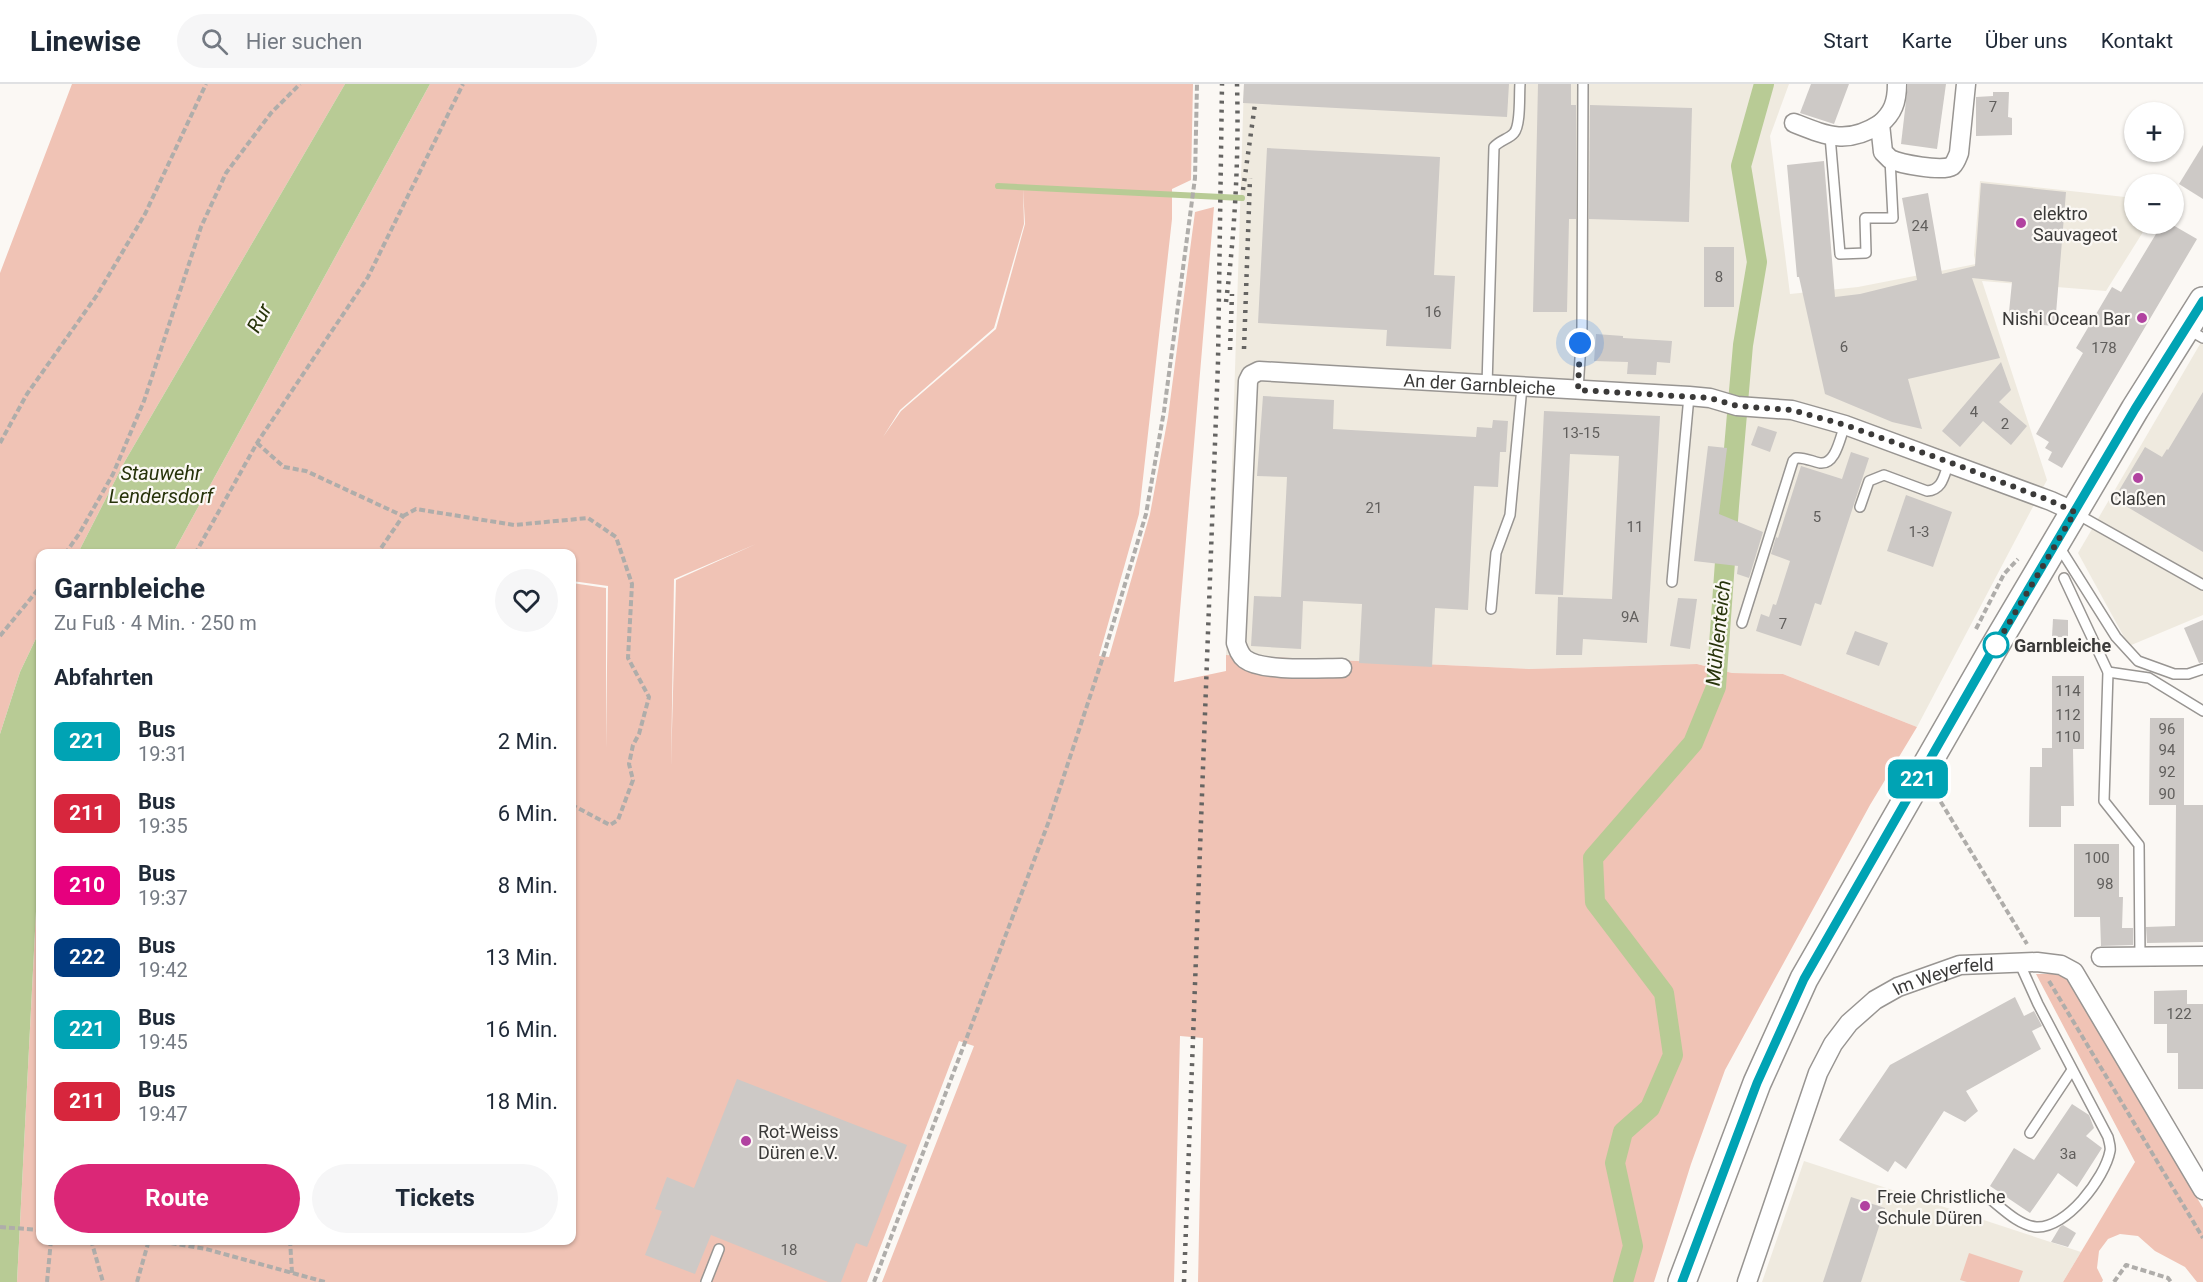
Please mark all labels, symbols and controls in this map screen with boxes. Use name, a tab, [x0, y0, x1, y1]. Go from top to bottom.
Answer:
search box	[177, 14, 597, 68]
text: Linewise	[30, 25, 141, 58]
icon: search	[198, 25, 231, 58]
text: Hier suchen	[246, 29, 362, 54]
text: Start	[1823, 29, 1869, 53]
text: Karte	[1902, 29, 1952, 53]
text: Über uns	[1985, 29, 2068, 53]
text: Kontakt	[2101, 29, 2173, 53]
house number: 7	[1989, 98, 1997, 116]
map controls	[2124, 102, 2184, 234]
button: +	[2124, 102, 2184, 162]
button: −	[2124, 174, 2184, 234]
place label: elektro Sauvageot	[2033, 203, 2118, 245]
marker: elektro Sauvageot	[2014, 216, 2028, 230]
house number: 24	[1912, 217, 1929, 235]
house number: 8	[1715, 268, 1723, 286]
water label: Rur	[242, 298, 277, 337]
house number: 16	[1425, 303, 1441, 321]
place label: Nishi Ocean Bar	[2002, 308, 2130, 329]
marker: Nishi Ocean Bar	[2135, 311, 2149, 325]
your location	[1565, 328, 1595, 358]
house number: 6	[1840, 338, 1848, 356]
house number: 178	[2091, 339, 2117, 357]
street label: An der Garnbleiche	[1403, 369, 1556, 399]
house number: 4	[1970, 403, 1979, 421]
house number: 2	[2001, 415, 2009, 433]
house number: 13-15	[1562, 424, 1600, 442]
water label: Stauwehr Lendersdorf	[109, 461, 216, 508]
marker: Claßen	[2131, 471, 2145, 485]
place label: Claßen	[2110, 488, 2166, 509]
house number: 21	[1366, 499, 1382, 517]
house number: 5	[1813, 508, 1821, 526]
house number: 11	[1627, 518, 1643, 536]
house number: 1-3	[1908, 523, 1930, 541]
button: heart	[495, 569, 558, 632]
text: Garnbleiche	[54, 572, 205, 605]
water label: Mühlenteich	[1701, 579, 1735, 687]
house number: 9A	[1621, 608, 1639, 626]
text: Zu Fuß · 4 Min. · 250 m	[54, 611, 257, 635]
house number: 7	[1779, 615, 1787, 633]
marker: Garnbleiche	[1983, 632, 2009, 658]
place label: Garnbleiche	[2014, 635, 2111, 656]
text: Abfahrten	[54, 665, 153, 690]
house number: 114	[2055, 682, 2081, 700]
house number: 112	[2055, 706, 2081, 724]
text: Bus	[138, 717, 176, 742]
house number: 96	[2159, 720, 2175, 738]
house number: 110	[2055, 728, 2081, 746]
text: 221	[69, 729, 105, 753]
text: 2 Min.	[498, 729, 558, 754]
house number: 94	[2159, 741, 2176, 759]
text: 19:31	[138, 742, 188, 766]
line badge: 221	[1884, 760, 1952, 798]
house number: 92	[2159, 763, 2175, 781]
text: 221	[1900, 767, 1936, 791]
house number: 90	[2159, 785, 2175, 803]
text: Bus	[138, 789, 176, 814]
text: 211	[69, 801, 105, 825]
text: 6 Min.	[498, 801, 558, 826]
text: 19:35	[138, 814, 188, 838]
house number: 100	[2084, 849, 2110, 867]
text: Bus	[138, 861, 176, 886]
text: 210	[69, 873, 105, 897]
text: 8 Min.	[498, 873, 558, 898]
house number: 98	[2097, 875, 2113, 893]
text: 19:37	[138, 886, 188, 910]
text: Bus	[138, 933, 176, 958]
text: 222	[69, 945, 105, 969]
text: 13 Min.	[485, 945, 558, 970]
street label: Im Weyerfeld	[1888, 953, 1994, 999]
text: 19:42	[138, 958, 188, 982]
text: Bus	[138, 1005, 176, 1030]
house number: 122	[2166, 1005, 2192, 1023]
text: 221	[69, 1017, 105, 1041]
text: 16 Min.	[485, 1017, 558, 1042]
text: 19:45	[138, 1030, 188, 1054]
text: Bus	[138, 1077, 176, 1102]
text: 211	[69, 1089, 105, 1113]
text: 18 Min.	[485, 1089, 558, 1114]
text: 19:47	[138, 1102, 188, 1126]
place label: Rot-Weiss Düren e.V.	[758, 1121, 838, 1163]
marker: Rot-Weiss Düren e.V.	[739, 1134, 753, 1148]
house number: 3a	[2060, 1145, 2076, 1163]
button: Route	[54, 1164, 300, 1233]
button: Tickets	[312, 1164, 558, 1233]
place label: Freie Christliche Schule Düren	[1877, 1186, 2006, 1228]
marker: Freie Christliche Schule Düren	[1858, 1199, 1872, 1213]
house number: 18	[781, 1241, 797, 1259]

